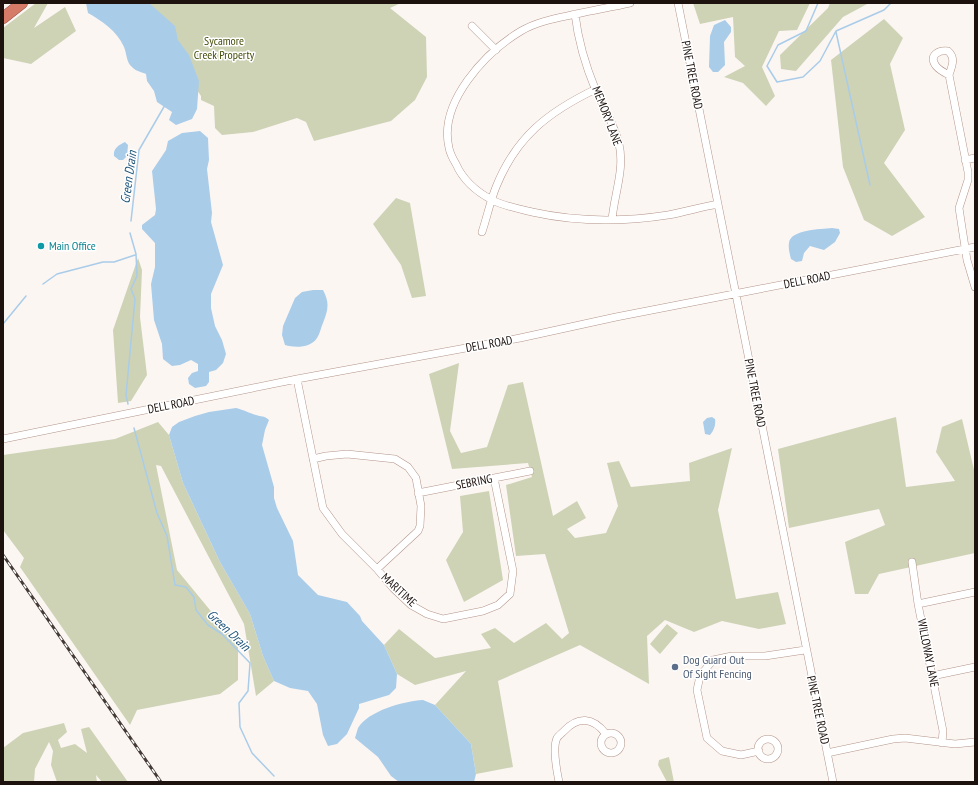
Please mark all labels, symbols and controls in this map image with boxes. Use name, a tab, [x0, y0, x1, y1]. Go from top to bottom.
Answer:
park label: Sycamore Creek Property	[194, 33, 255, 62]
street label: PINE TREE ROAD	[678, 39, 707, 111]
street label: MEMORY LANE	[589, 84, 626, 148]
water label: Green Drain	[116, 148, 141, 205]
place label: Main Office	[49, 238, 96, 253]
marker: Main Office	[36, 241, 46, 251]
street label: DELL ROAD	[782, 268, 832, 291]
street label: DELL ROAD	[464, 332, 513, 355]
street label: PINE TREE ROAD	[741, 357, 770, 429]
street label: DELL ROAD	[146, 393, 196, 416]
street label: SEBRING	[454, 471, 494, 492]
street label: MARITIME	[379, 570, 420, 610]
water label: Green Drain	[203, 606, 255, 656]
street label: WILLOWAY LANE	[915, 617, 942, 688]
place label: Dog Guard Out Of Sight Fencing	[683, 652, 752, 681]
marker: Dog Guard Out Of Sight Fencing	[670, 662, 680, 672]
street label: PINE TREE ROAD	[804, 674, 833, 746]

